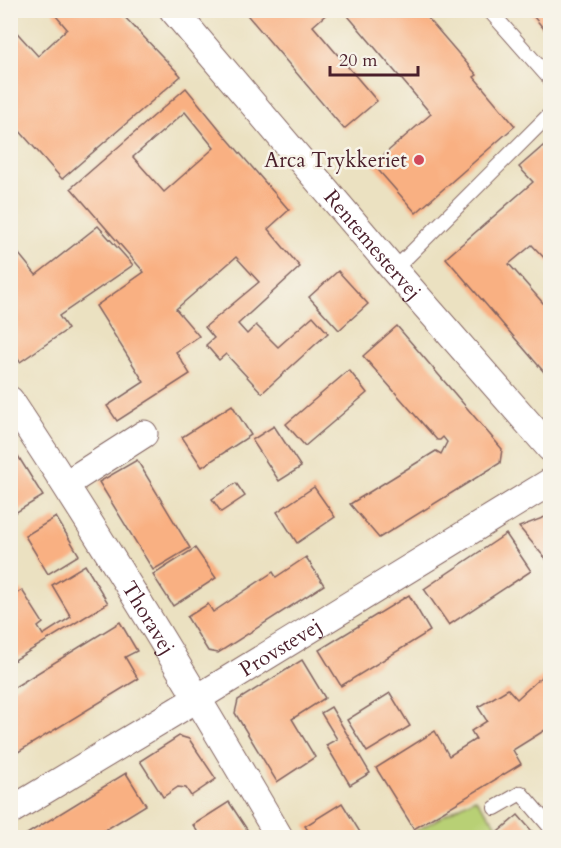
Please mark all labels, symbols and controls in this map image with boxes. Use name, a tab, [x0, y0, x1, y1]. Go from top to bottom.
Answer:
scale bar	[330, 39, 418, 77]
text: 20 m	[339, 48, 378, 73]
place label: Arca Trykkeriet	[264, 146, 407, 175]
marker: Arca Trykkeriet	[412, 153, 426, 167]
street label: Rentemestervej	[317, 183, 428, 306]
street label: Thoravej	[115, 576, 182, 660]
street label: Provstevej	[234, 611, 327, 684]

